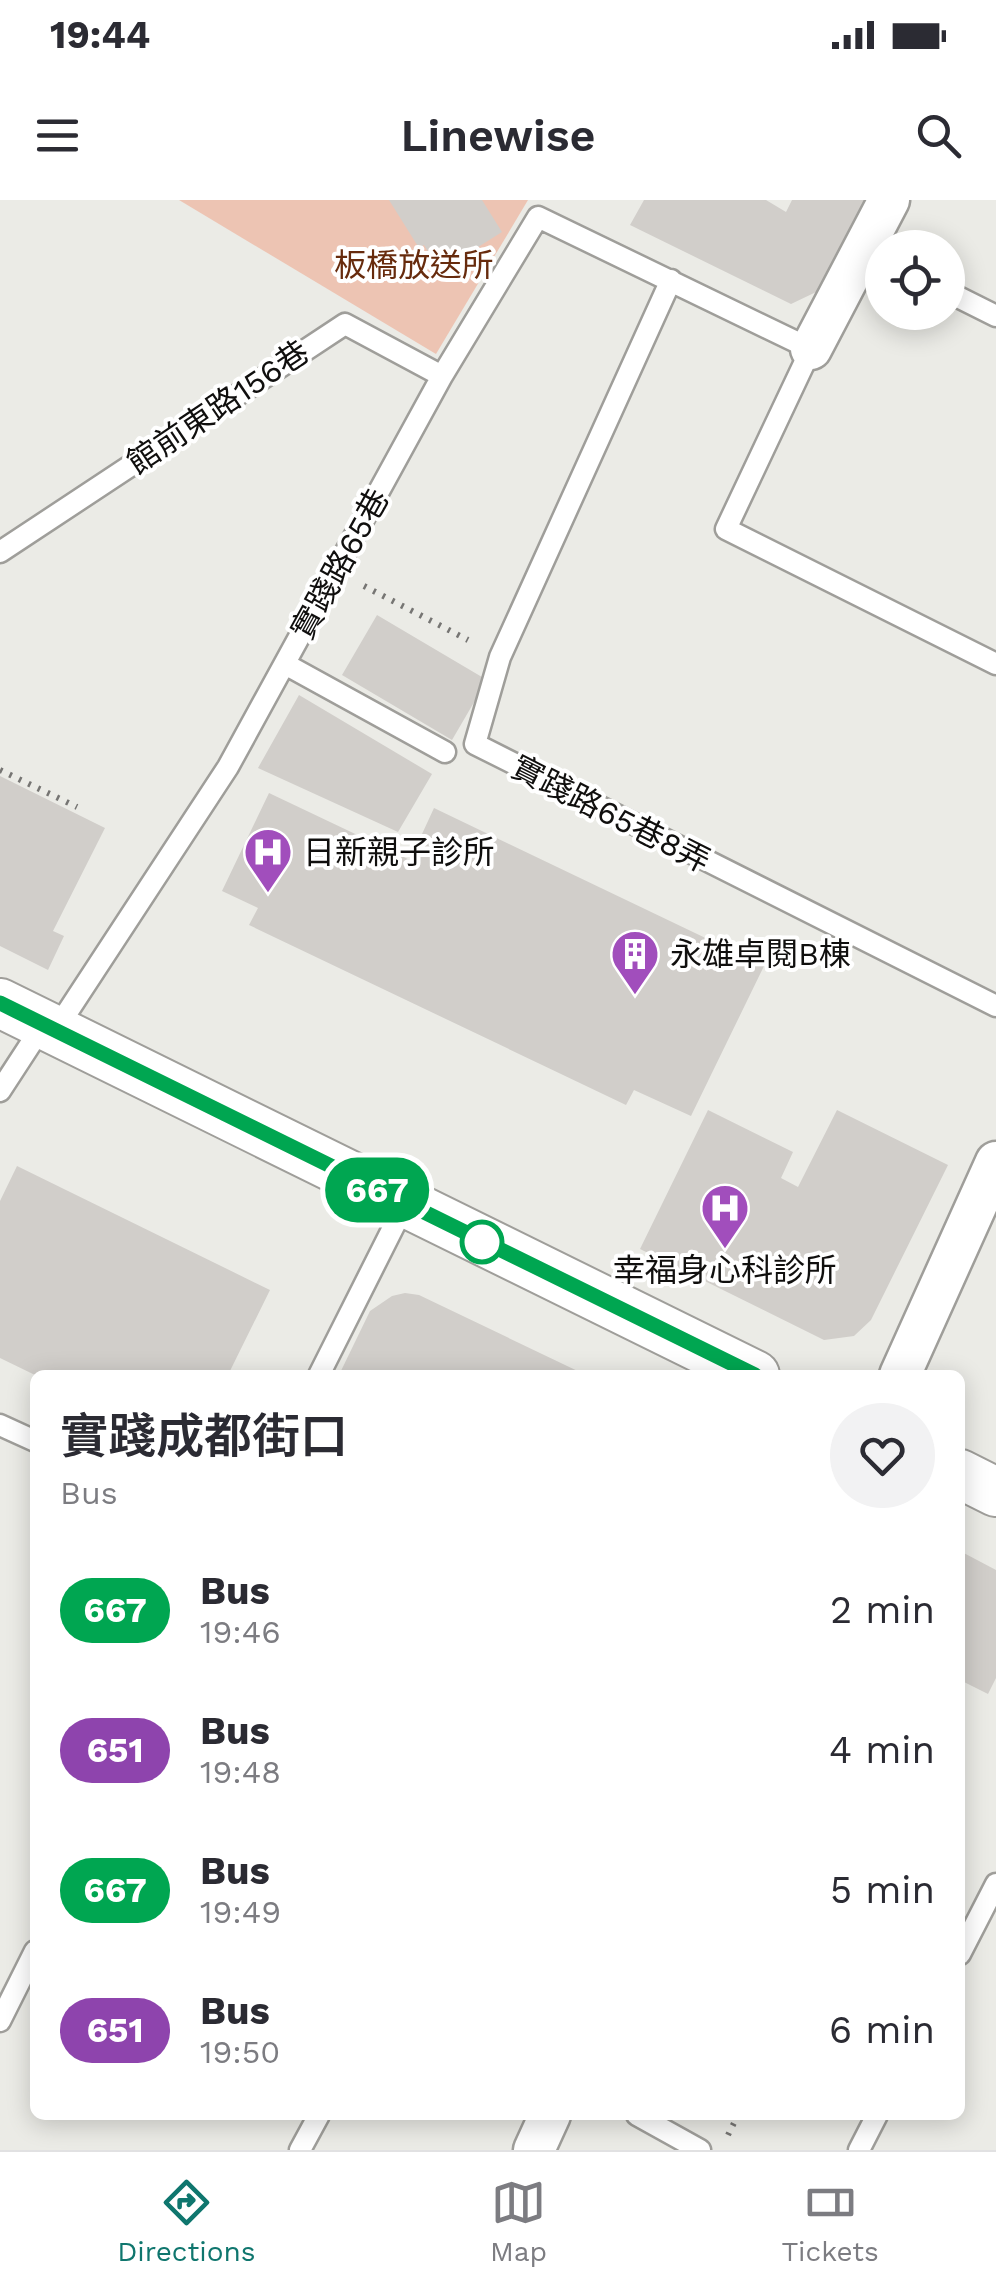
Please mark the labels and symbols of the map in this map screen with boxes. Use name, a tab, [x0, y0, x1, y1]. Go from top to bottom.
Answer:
park label: 板橋放送所	[334, 246, 494, 284]
street label: 館前東路156巷	[120, 332, 316, 482]
street label: 實踐路65巷	[283, 482, 397, 646]
street label: 實踐路65巷8弄	[505, 748, 717, 880]
hospital icon: 日新親子診所	[242, 826, 294, 894]
place label: 日新親子診所	[303, 833, 495, 871]
building icon: 永雄卓閱B棟	[609, 928, 661, 996]
place label: 永雄卓閱B棟	[670, 935, 851, 973]
line badge: 667	[320, 1158, 434, 1222]
hospital icon: 幸福身心科診所	[699, 1182, 751, 1250]
unlabelled marker	[461, 1221, 503, 1263]
place label: 幸福身心科診所	[613, 1251, 837, 1289]

